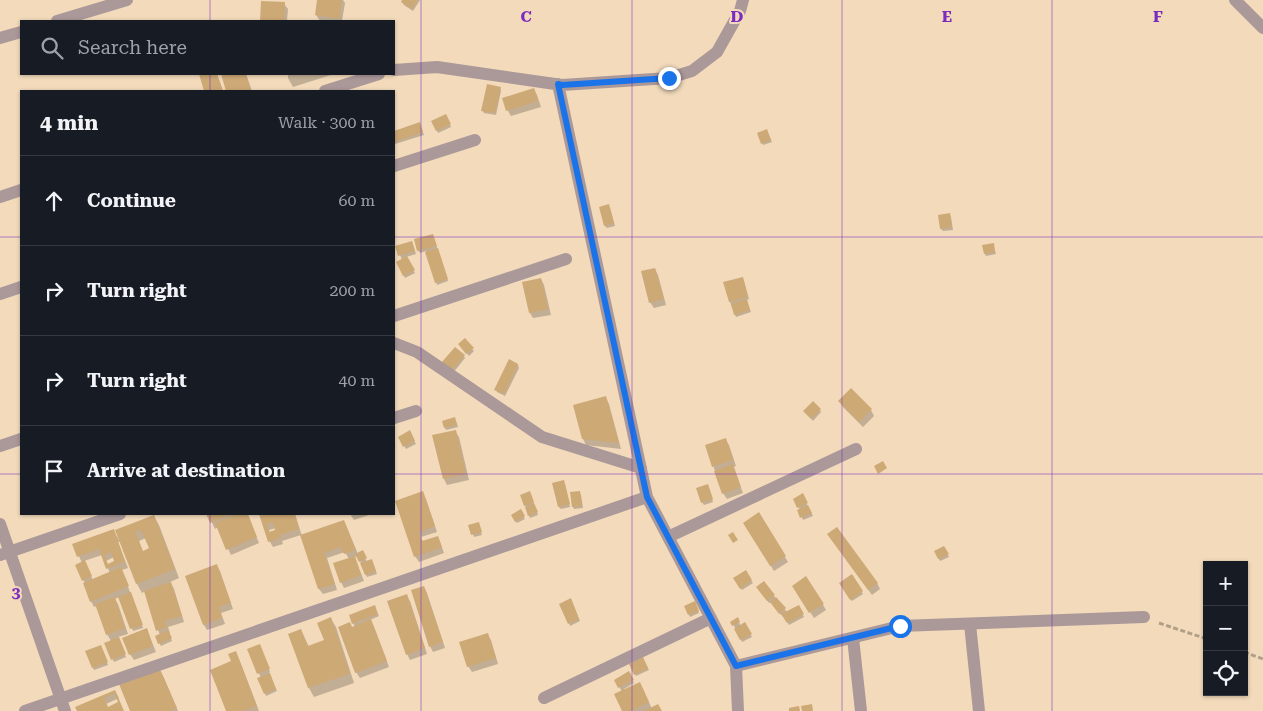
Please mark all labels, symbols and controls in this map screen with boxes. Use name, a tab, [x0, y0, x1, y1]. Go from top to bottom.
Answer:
text: C	[520, 7, 532, 26]
text: D	[731, 7, 744, 26]
text: E	[942, 7, 952, 26]
text: F	[1153, 7, 1163, 26]
search box	[20, 20, 395, 75]
icon: search	[38, 34, 66, 62]
text: Search here	[78, 36, 187, 59]
route end	[658, 67, 681, 90]
text: 4 min	[40, 111, 98, 135]
text: Walk · 300 m	[278, 113, 375, 132]
icon: ahead	[40, 187, 68, 215]
text: Continue	[87, 189, 176, 212]
text: 60 m	[338, 191, 375, 210]
icon: right	[40, 277, 68, 305]
text: Turn right	[87, 279, 187, 302]
text: 200 m	[329, 281, 375, 300]
icon: right	[40, 367, 68, 395]
text: Turn right	[87, 369, 187, 392]
text: 40 m	[338, 371, 375, 390]
icon: arrive	[40, 457, 68, 485]
text: Arrive at destination	[87, 459, 285, 482]
map controls	[1203, 561, 1248, 696]
button: +	[1203, 561, 1248, 606]
text: 3	[12, 583, 21, 602]
button: −	[1203, 606, 1248, 651]
route start	[889, 615, 912, 638]
button: locate	[1203, 651, 1248, 696]

